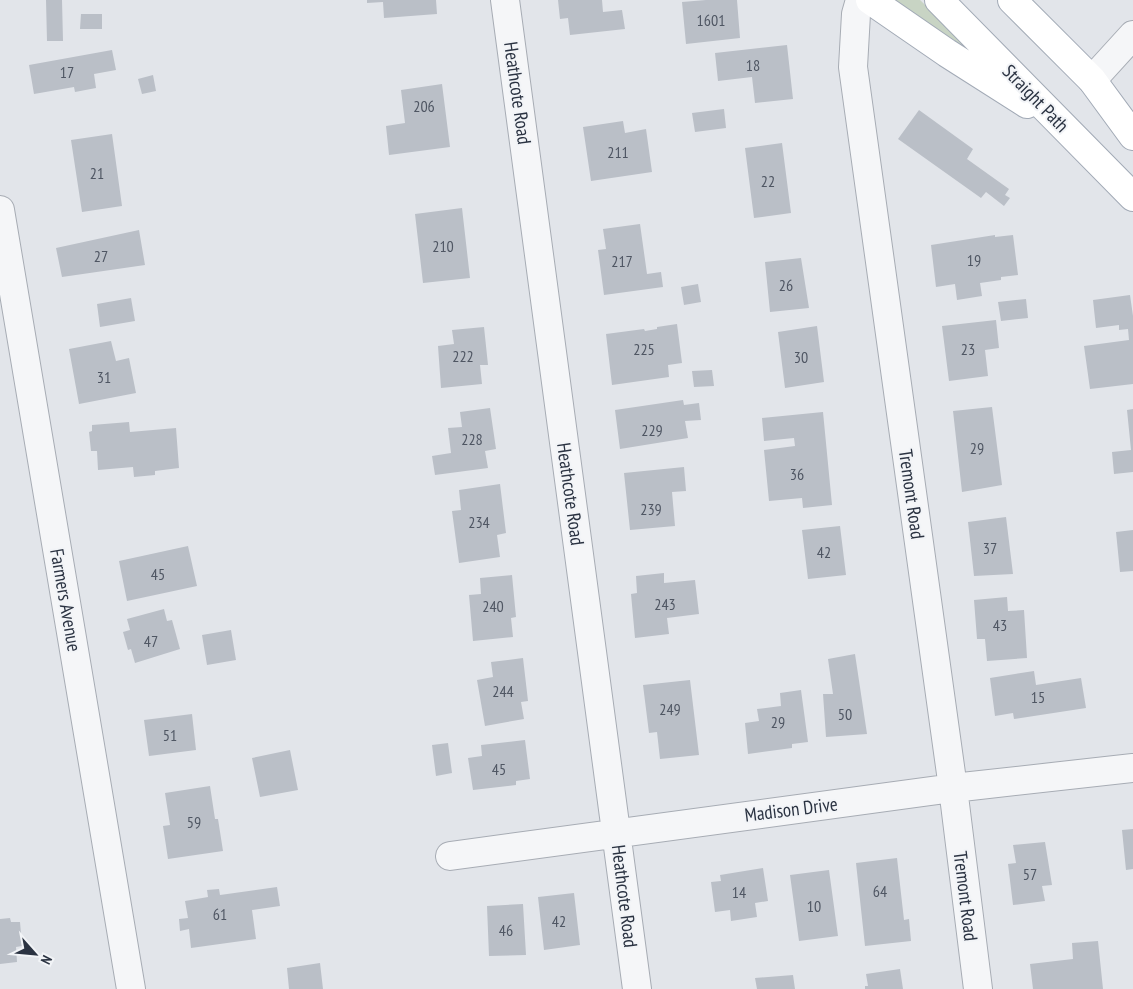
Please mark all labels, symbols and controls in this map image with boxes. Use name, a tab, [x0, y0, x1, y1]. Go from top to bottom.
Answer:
house number: 1601	[697, 10, 725, 30]
street label: Heathcote Road	[499, 40, 537, 146]
house number: 18	[746, 55, 760, 75]
street label: Straight Path	[998, 59, 1074, 137]
house number: 17	[60, 62, 74, 82]
house number: 206	[413, 96, 435, 116]
house number: 211	[607, 142, 629, 162]
house number: 21	[90, 163, 104, 183]
house number: 22	[761, 171, 775, 191]
house number: 210	[432, 236, 454, 256]
house number: 27	[94, 246, 108, 266]
house number: 19	[967, 250, 981, 270]
house number: 217	[611, 251, 633, 271]
house number: 26	[779, 275, 793, 295]
house number: 225	[633, 339, 655, 359]
house number: 23	[961, 339, 975, 359]
house number: 222	[452, 346, 474, 366]
house number: 30	[794, 347, 808, 367]
house number: 31	[97, 367, 111, 387]
house number: 229	[641, 420, 663, 440]
house number: 228	[461, 429, 483, 449]
house number: 29	[970, 438, 984, 458]
street label: Heathcote Road	[552, 441, 590, 547]
street label: Tremont Road	[894, 448, 930, 540]
house number: 36	[790, 464, 804, 484]
house number: 239	[640, 499, 662, 519]
house number: 234	[468, 512, 490, 532]
house number: 37	[983, 538, 997, 558]
house number: 42	[817, 542, 831, 562]
street label: Farmers Avenue	[45, 547, 87, 653]
house number: 45	[151, 564, 165, 584]
house number: 243	[654, 594, 676, 614]
house number: 240	[482, 596, 504, 616]
house number: 43	[993, 615, 1007, 635]
house number: 47	[144, 631, 158, 651]
house number: 244	[492, 681, 514, 701]
house number: 15	[1031, 687, 1045, 707]
house number: 249	[659, 699, 681, 719]
house number: 50	[838, 704, 852, 724]
house number: 29	[771, 712, 785, 732]
house number: 51	[163, 725, 177, 745]
house number: 45	[492, 759, 506, 779]
street label: Madison Drive	[743, 791, 839, 827]
house number: 59	[187, 812, 201, 832]
street label: Heathcote Road	[607, 843, 643, 949]
street label: Tremont Road	[949, 850, 983, 942]
house number: 57	[1023, 864, 1037, 884]
house number: 64	[873, 881, 887, 901]
house number: 14	[732, 882, 746, 902]
house number: 10	[807, 896, 821, 916]
house number: 61	[213, 904, 227, 924]
house number: 42	[552, 911, 566, 931]
house number: 46	[499, 920, 513, 940]
north arrow	[10, 929, 60, 979]
text: N	[37, 952, 56, 967]

